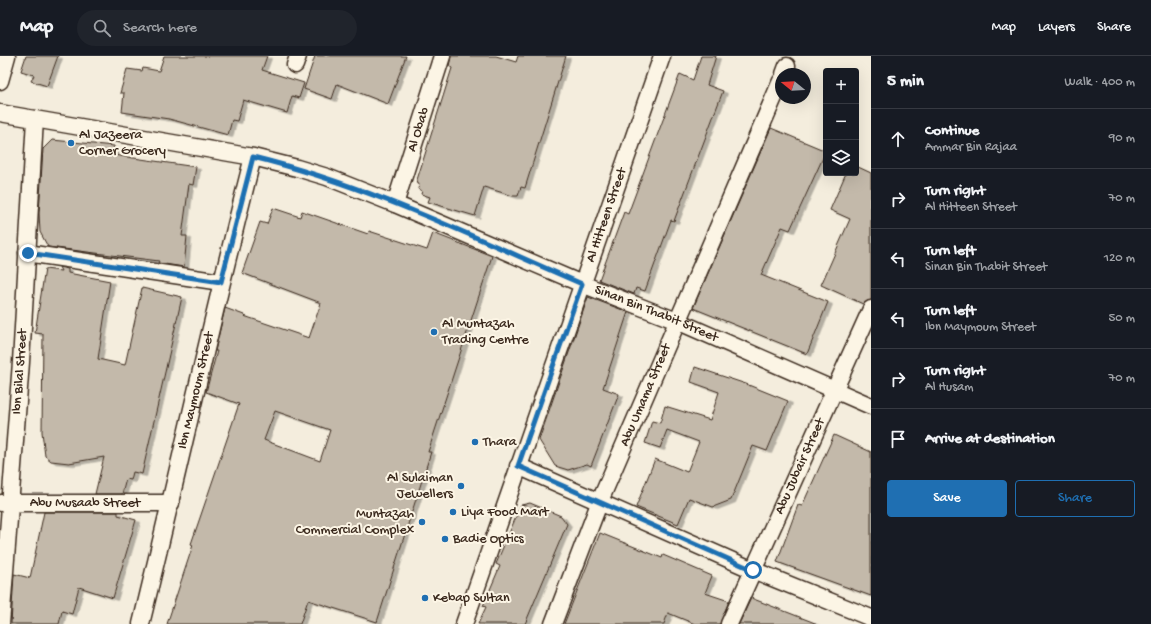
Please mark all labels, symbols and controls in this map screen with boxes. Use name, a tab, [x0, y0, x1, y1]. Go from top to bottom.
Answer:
search box	[77, 10, 357, 46]
text: Map	[20, 16, 53, 39]
icon: search	[91, 17, 113, 39]
text: Search here	[123, 19, 197, 37]
text: Map	[992, 19, 1016, 36]
text: Layers	[1038, 19, 1075, 36]
text: Share	[1097, 19, 1131, 36]
north arrow	[775, 68, 811, 104]
map controls	[823, 68, 859, 176]
button: +	[823, 68, 859, 104]
text: 5 min	[887, 72, 924, 92]
text: Walk · 400 m	[1065, 75, 1135, 90]
button: −	[823, 104, 859, 140]
street label: Al Obab	[404, 105, 434, 154]
text: Continue	[925, 122, 979, 140]
place label: Al Jazeera Corner Grocery	[79, 127, 166, 160]
icon: ahead	[887, 128, 909, 150]
text: 90 m	[1109, 131, 1135, 146]
marker: Al Jazeera Corner Grocery	[66, 138, 76, 148]
button: layers	[823, 140, 859, 176]
text: Ammar Bin Rajaa	[925, 140, 1017, 155]
street label: Al Hitteen Street	[582, 164, 631, 265]
text: Turn right	[925, 182, 985, 200]
icon: right	[887, 188, 909, 210]
text: 70 m	[1109, 191, 1135, 206]
text: Al Hitteen Street	[925, 200, 1017, 215]
text: Turn left	[925, 242, 976, 260]
route end	[19, 244, 37, 262]
icon: left	[887, 248, 909, 270]
text: 120 m	[1104, 251, 1135, 266]
text: Sinan Bin Thabit Street	[925, 260, 1047, 275]
street label: Sinan Bin Thabit Street	[592, 281, 722, 347]
text: Turn left	[925, 302, 976, 320]
icon: left	[887, 308, 909, 330]
text: 50 m	[1108, 311, 1135, 326]
place label: Al Muntazah Trading Centre	[441, 316, 529, 349]
text: Ibn Maymoum Street	[925, 320, 1036, 335]
street label: Ibn Bilal Street	[9, 327, 31, 415]
marker: Al Muntazah Trading Centre	[429, 327, 439, 337]
street label: Ibn Maymoum Street	[174, 329, 219, 451]
street label: Abu Umama Street	[616, 340, 676, 449]
text: Turn right	[925, 362, 985, 380]
icon: right	[887, 368, 909, 390]
text: 70 m	[1109, 371, 1135, 386]
text: Al Husam	[925, 380, 973, 395]
street label: Abu Jubair Street	[771, 414, 830, 517]
icon: arrive	[887, 428, 909, 450]
text: Arrive at destination	[925, 430, 1055, 448]
place label: Thara	[482, 434, 518, 451]
marker: Thara	[470, 437, 480, 447]
place label: Al Sulaiman Jewellers	[387, 470, 454, 503]
button: Save	[887, 480, 1007, 517]
button: Share	[1015, 480, 1135, 517]
marker: Al Sulaiman Jewellers	[456, 481, 466, 491]
street label: Abu Musaab Street	[30, 495, 142, 512]
place label: Liya Food Mart	[461, 504, 550, 521]
place label: Muntazah Commercial Complex	[296, 506, 415, 539]
marker: Liya Food Mart	[448, 507, 458, 517]
marker: Muntazah Commercial Complex	[417, 517, 427, 527]
place label: Badie Optics	[452, 531, 525, 548]
marker: Badie Optics	[440, 534, 450, 544]
route start	[744, 561, 762, 579]
place label: Kebap Sultan	[433, 590, 510, 607]
marker: Kebap Sultan	[420, 593, 430, 603]

